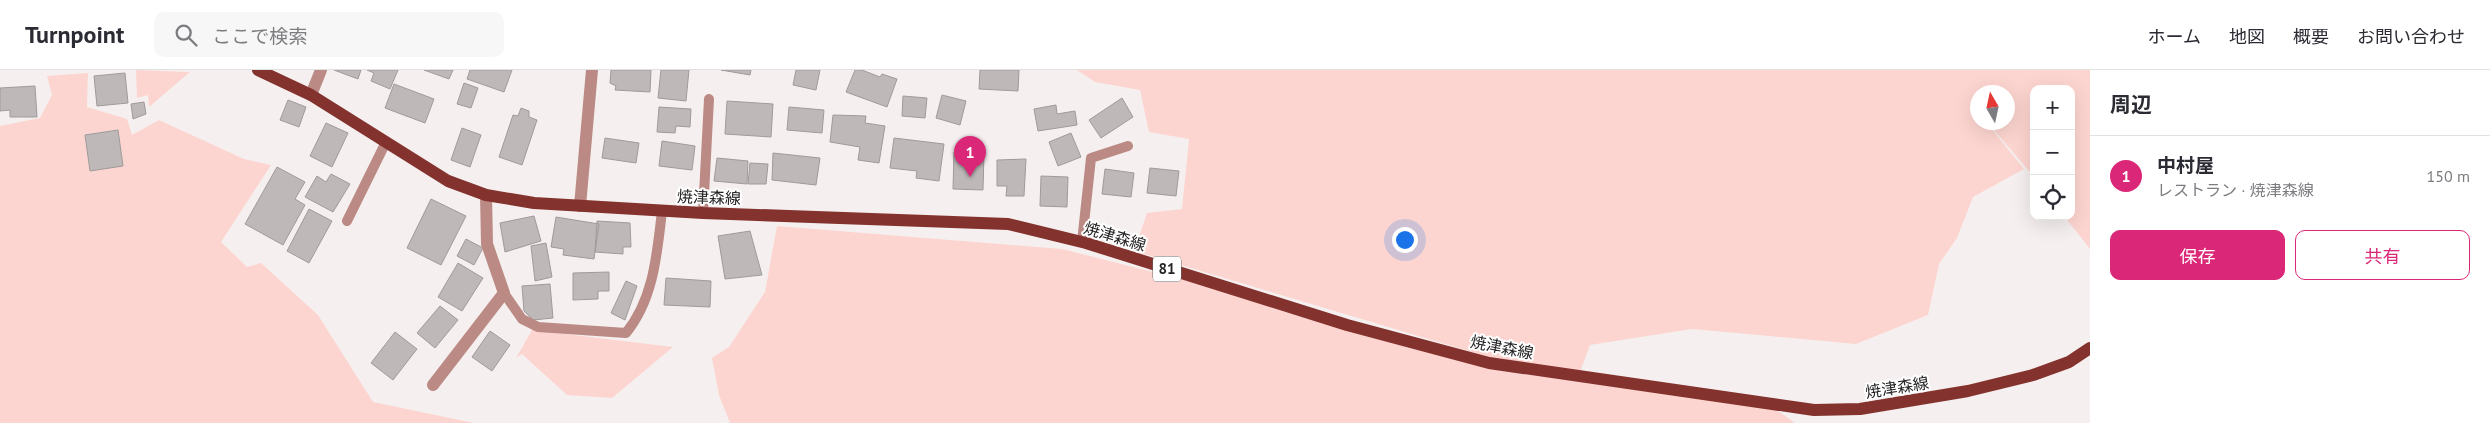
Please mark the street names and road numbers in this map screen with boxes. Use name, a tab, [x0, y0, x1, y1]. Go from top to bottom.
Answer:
street label: 焼津森線	[677, 186, 741, 208]
street label: 焼津森線	[1081, 217, 1149, 255]
road number: 81	[1153, 256, 1181, 282]
street label: 焼津森線	[1469, 331, 1535, 363]
street label: 焼津森線	[1864, 372, 1930, 402]

